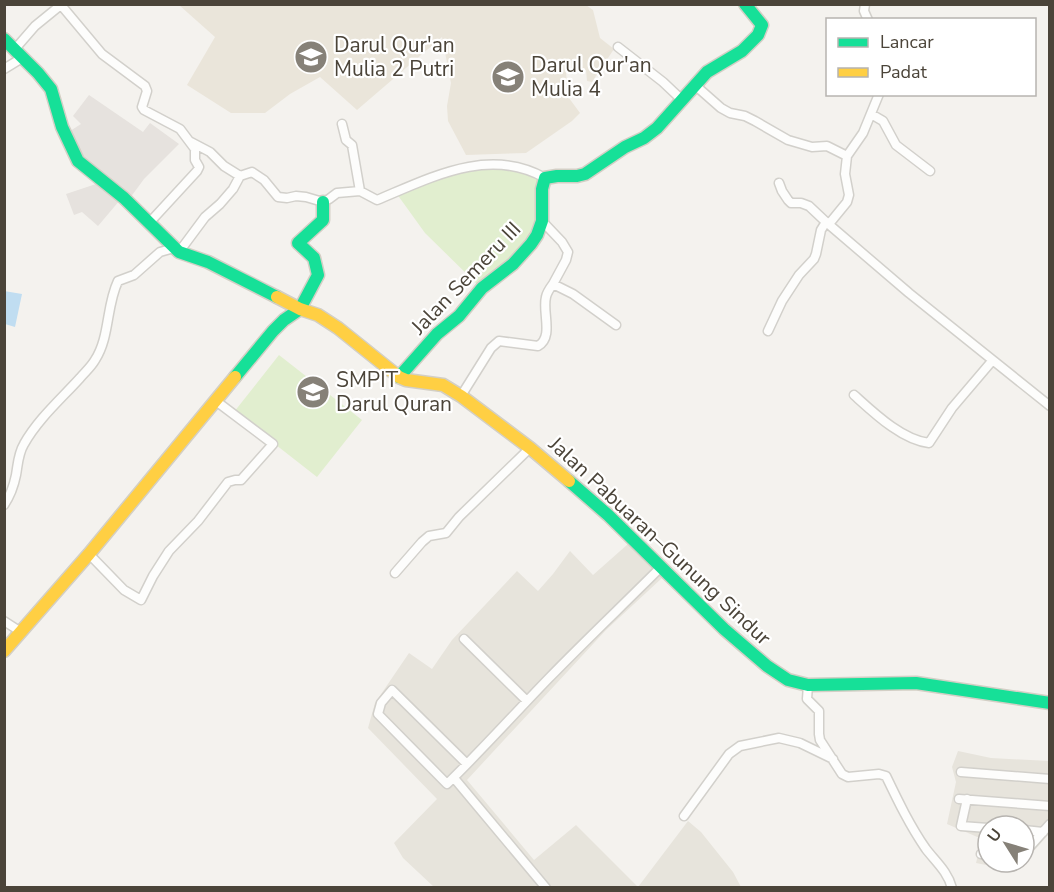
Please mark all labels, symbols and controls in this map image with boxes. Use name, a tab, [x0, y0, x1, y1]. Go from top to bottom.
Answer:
legend	[826, 18, 1036, 96]
text: Lancar	[880, 30, 934, 54]
place label: Darul Qur'an Mulia 2 Putri	[334, 31, 455, 83]
school or university icon: Darul Qur'an Mulia 2 Putri	[293, 39, 329, 75]
place label: Darul Qur'an Mulia 4	[531, 51, 652, 103]
school or university icon: Darul Qur'an Mulia 4	[490, 59, 526, 95]
text: Padat	[880, 60, 928, 84]
street label: Jalan Semeru III	[404, 216, 527, 341]
place label: SMPIT Darul Quran	[336, 366, 452, 418]
school or university icon: SMPIT Darul Quran	[295, 374, 331, 410]
street label: Jalan Pabuaran–Gunung Sindur	[542, 430, 778, 652]
north arrow	[976, 814, 1036, 874]
text: U	[982, 824, 1007, 847]

